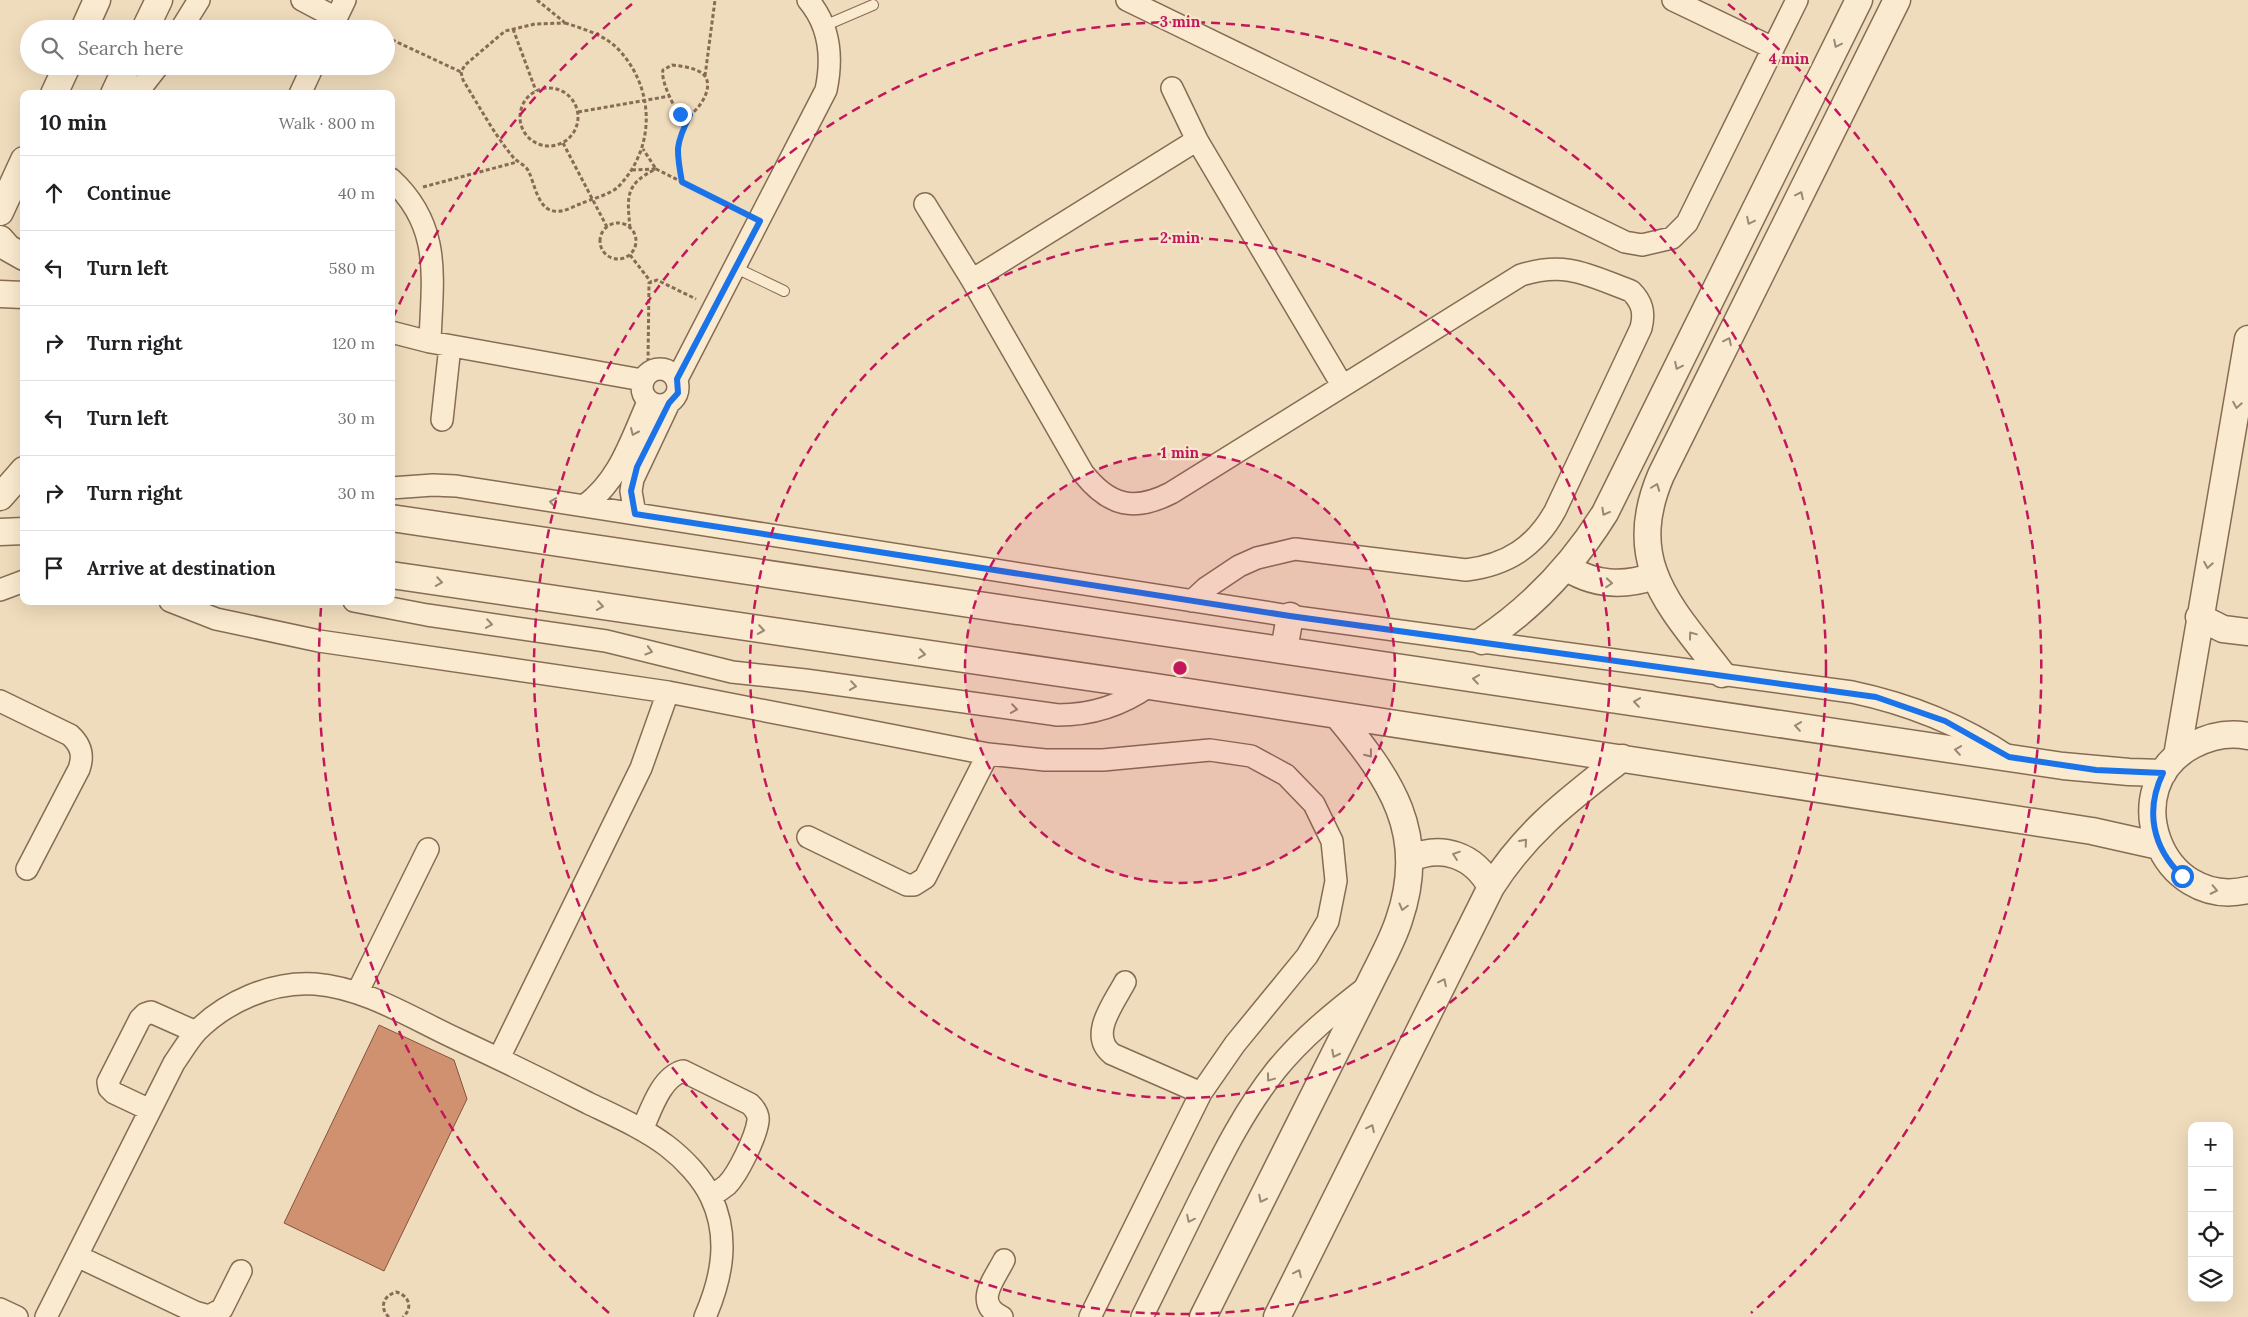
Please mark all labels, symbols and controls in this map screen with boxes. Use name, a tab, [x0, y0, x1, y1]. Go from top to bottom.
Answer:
text: 3 min	[1160, 12, 1201, 31]
search box	[20, 20, 395, 75]
icon: search	[38, 34, 66, 62]
text: Search here	[78, 36, 184, 60]
one-way arrow	[1833, 39, 1843, 48]
text: 4 min	[1769, 49, 1810, 68]
route end	[669, 103, 692, 126]
text: 10 min	[40, 109, 107, 136]
text: Walk · 800 m	[279, 113, 375, 133]
icon: ahead	[40, 179, 68, 207]
text: Continue	[87, 181, 171, 205]
text: 40 m	[338, 183, 375, 203]
one-way arrow	[1794, 191, 1804, 200]
one-way arrow	[1746, 216, 1756, 225]
text: 2 min	[1160, 228, 1201, 247]
icon: left	[40, 254, 68, 282]
text: Turn left	[87, 256, 168, 280]
text: 580 m	[329, 258, 375, 278]
icon: right	[40, 329, 68, 357]
text: Turn right	[87, 331, 183, 355]
text: 120 m	[332, 333, 375, 353]
one-way arrow	[1722, 337, 1732, 346]
one-way arrow	[1674, 361, 1684, 370]
one-way arrow	[2232, 400, 2242, 409]
icon: left	[40, 404, 68, 432]
text: Turn left	[87, 406, 168, 430]
text: 30 m	[338, 408, 375, 428]
one-way arrow	[631, 427, 641, 436]
text: 1 min	[1161, 443, 1200, 462]
icon: right	[40, 479, 68, 507]
text: Turn right	[87, 481, 183, 505]
text: 30 m	[338, 483, 375, 503]
one-way arrow	[1651, 483, 1661, 491]
one-way arrow	[549, 497, 558, 507]
one-way arrow	[1601, 506, 1611, 515]
icon: arrive	[40, 554, 68, 582]
text: Arrive at destination	[87, 556, 276, 580]
one-way arrow	[2204, 560, 2214, 569]
one-way arrow	[436, 576, 444, 587]
one-way arrow	[1606, 577, 1614, 588]
one-way arrow	[597, 600, 605, 611]
one-way arrow	[485, 618, 493, 629]
one-way arrow	[757, 624, 765, 635]
one-way arrow	[1690, 632, 1698, 641]
one-way arrow	[644, 645, 653, 656]
one-way arrow	[918, 648, 926, 659]
centre of rings	[1171, 659, 1189, 677]
one-way arrow	[1472, 674, 1481, 684]
one-way arrow	[849, 681, 857, 691]
one-way arrow	[1633, 698, 1641, 708]
one-way arrow	[1010, 703, 1018, 714]
one-way arrow	[1793, 721, 1801, 732]
one-way arrow	[1954, 745, 1962, 756]
one-way arrow	[1363, 748, 1371, 757]
one-way arrow	[1518, 839, 1527, 848]
one-way arrow	[1452, 851, 1461, 861]
route start	[2171, 865, 2194, 888]
one-way arrow	[2210, 884, 2219, 895]
one-way arrow	[1398, 902, 1409, 911]
one-way arrow	[1437, 979, 1447, 988]
one-way arrow	[1331, 1049, 1341, 1058]
one-way arrow	[1267, 1072, 1276, 1082]
map controls	[2188, 1122, 2233, 1302]
button: +	[2188, 1122, 2233, 1167]
one-way arrow	[1365, 1124, 1375, 1133]
button: −	[2188, 1167, 2233, 1212]
one-way arrow	[1258, 1194, 1268, 1203]
button: locate	[2188, 1212, 2233, 1257]
one-way arrow	[1186, 1214, 1196, 1223]
button: layers	[2188, 1257, 2233, 1302]
one-way arrow	[1292, 1270, 1302, 1279]

